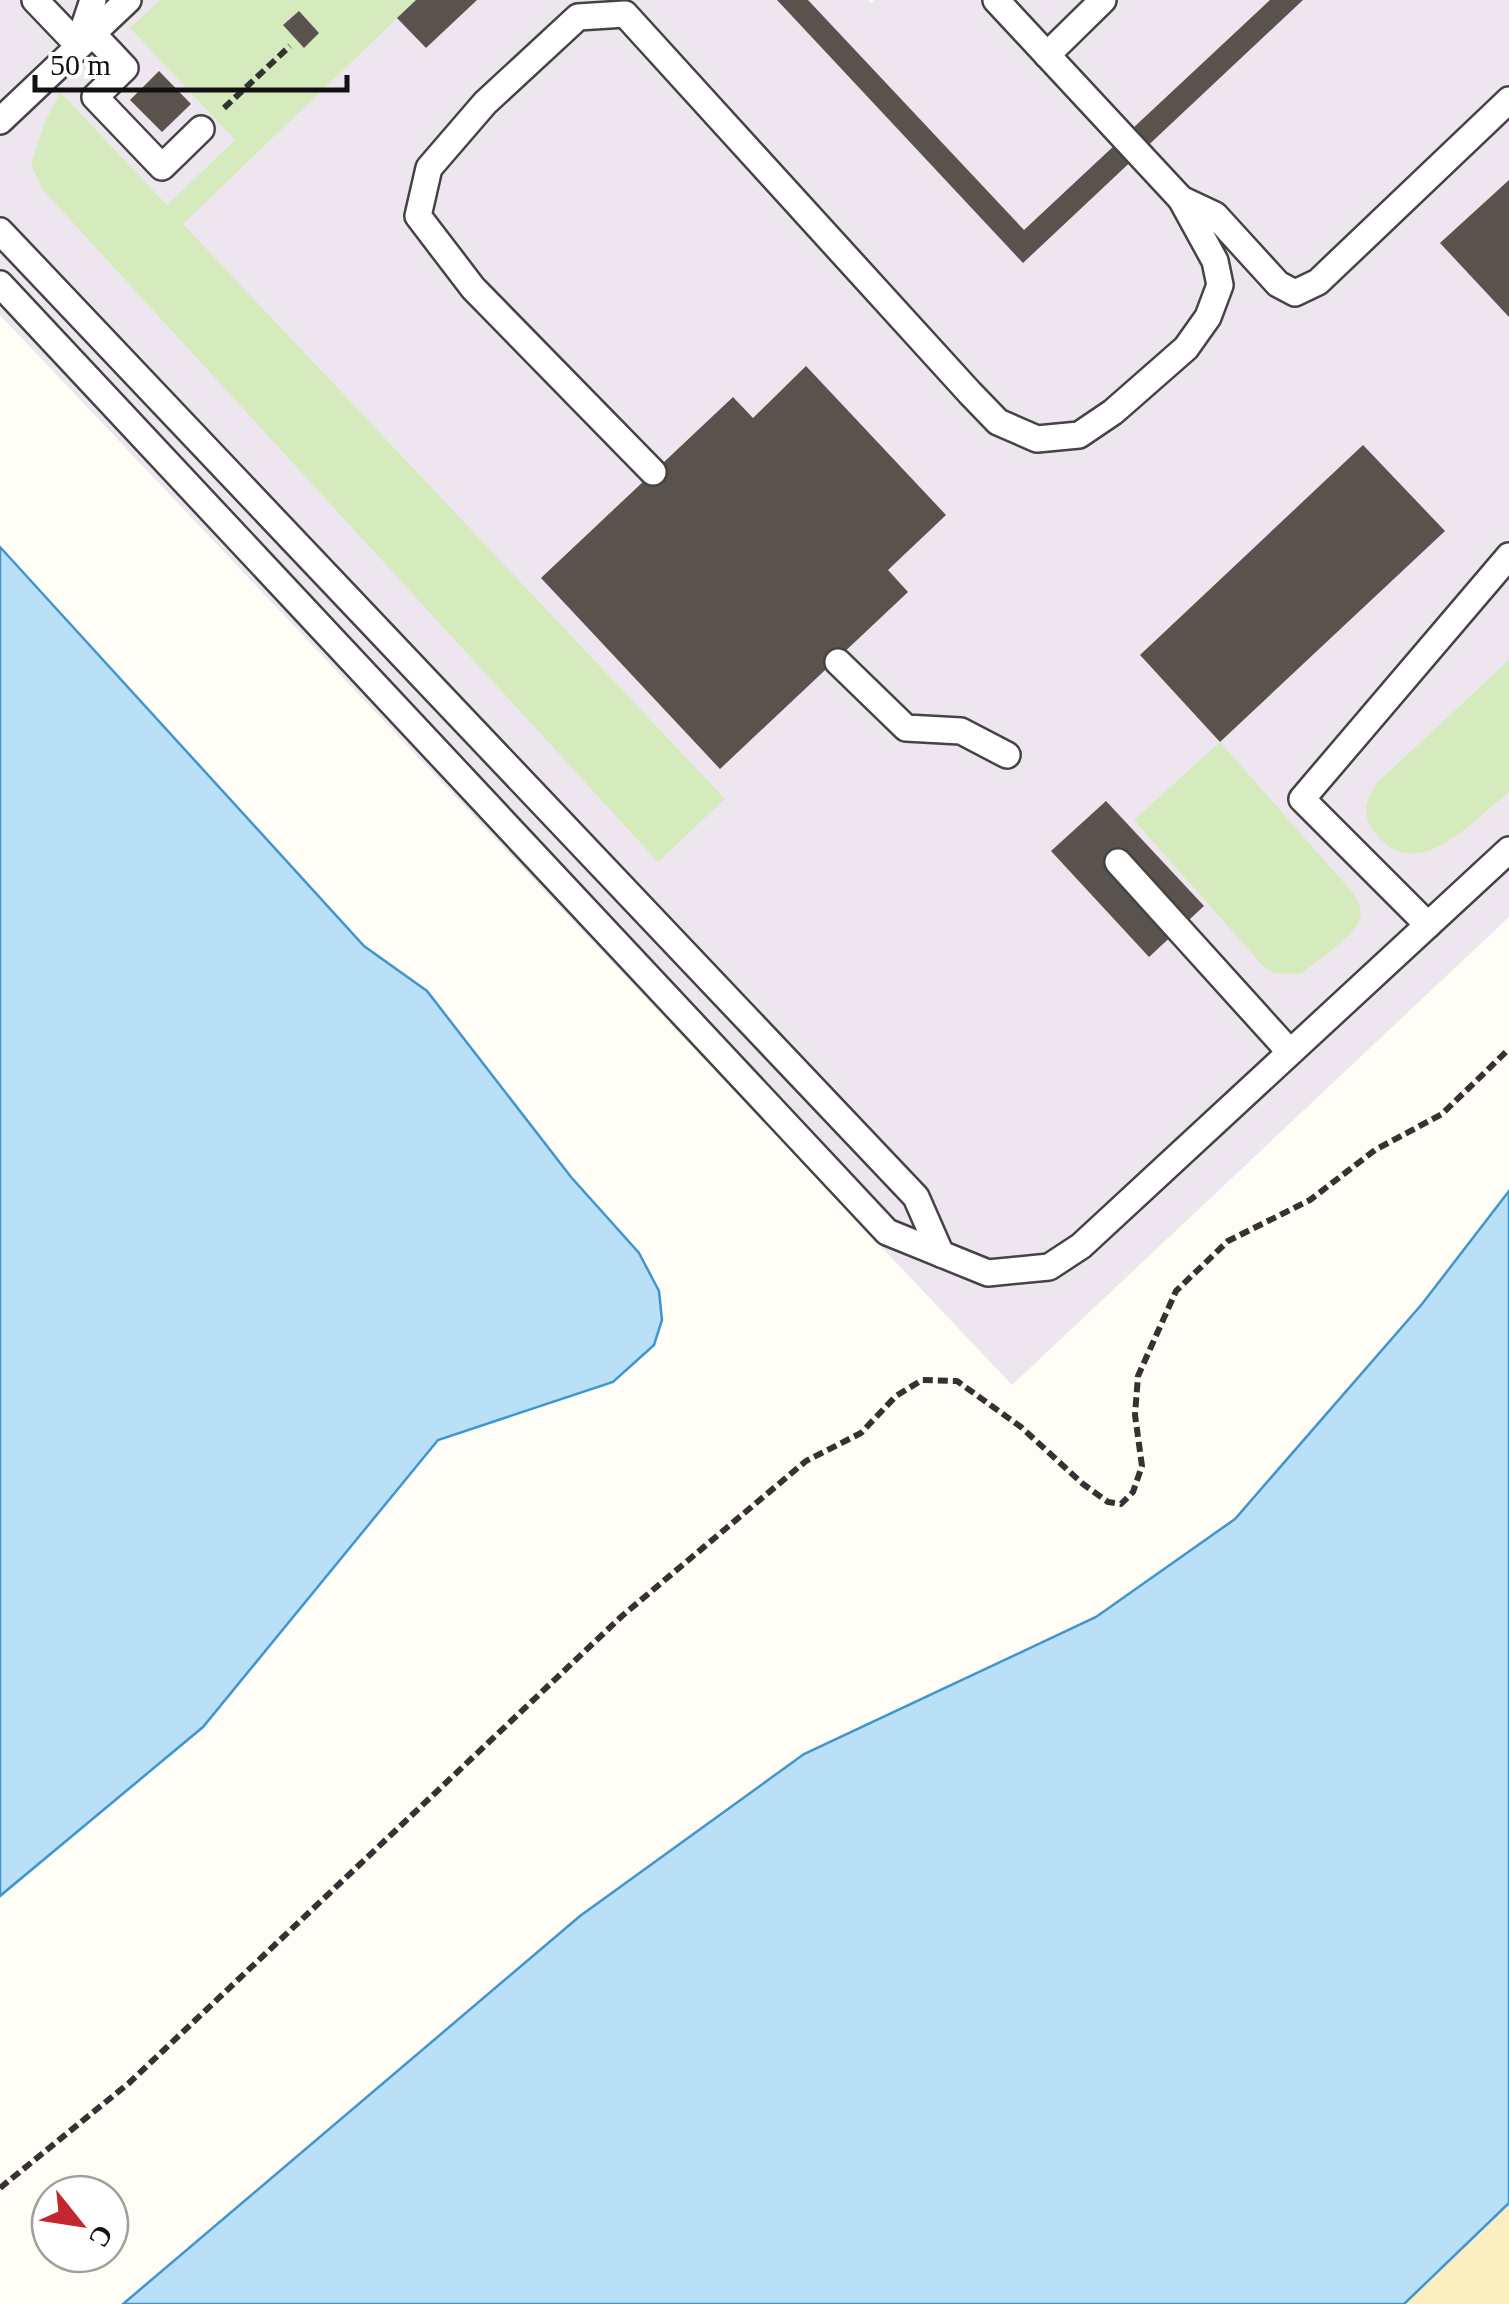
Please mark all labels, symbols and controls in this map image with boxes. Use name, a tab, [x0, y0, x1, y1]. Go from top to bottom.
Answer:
scale bar	[35, 30, 348, 92]
text: 50 m	[50, 48, 111, 81]
north arrow	[30, 2174, 130, 2274]
text: С	[83, 2220, 120, 2253]

